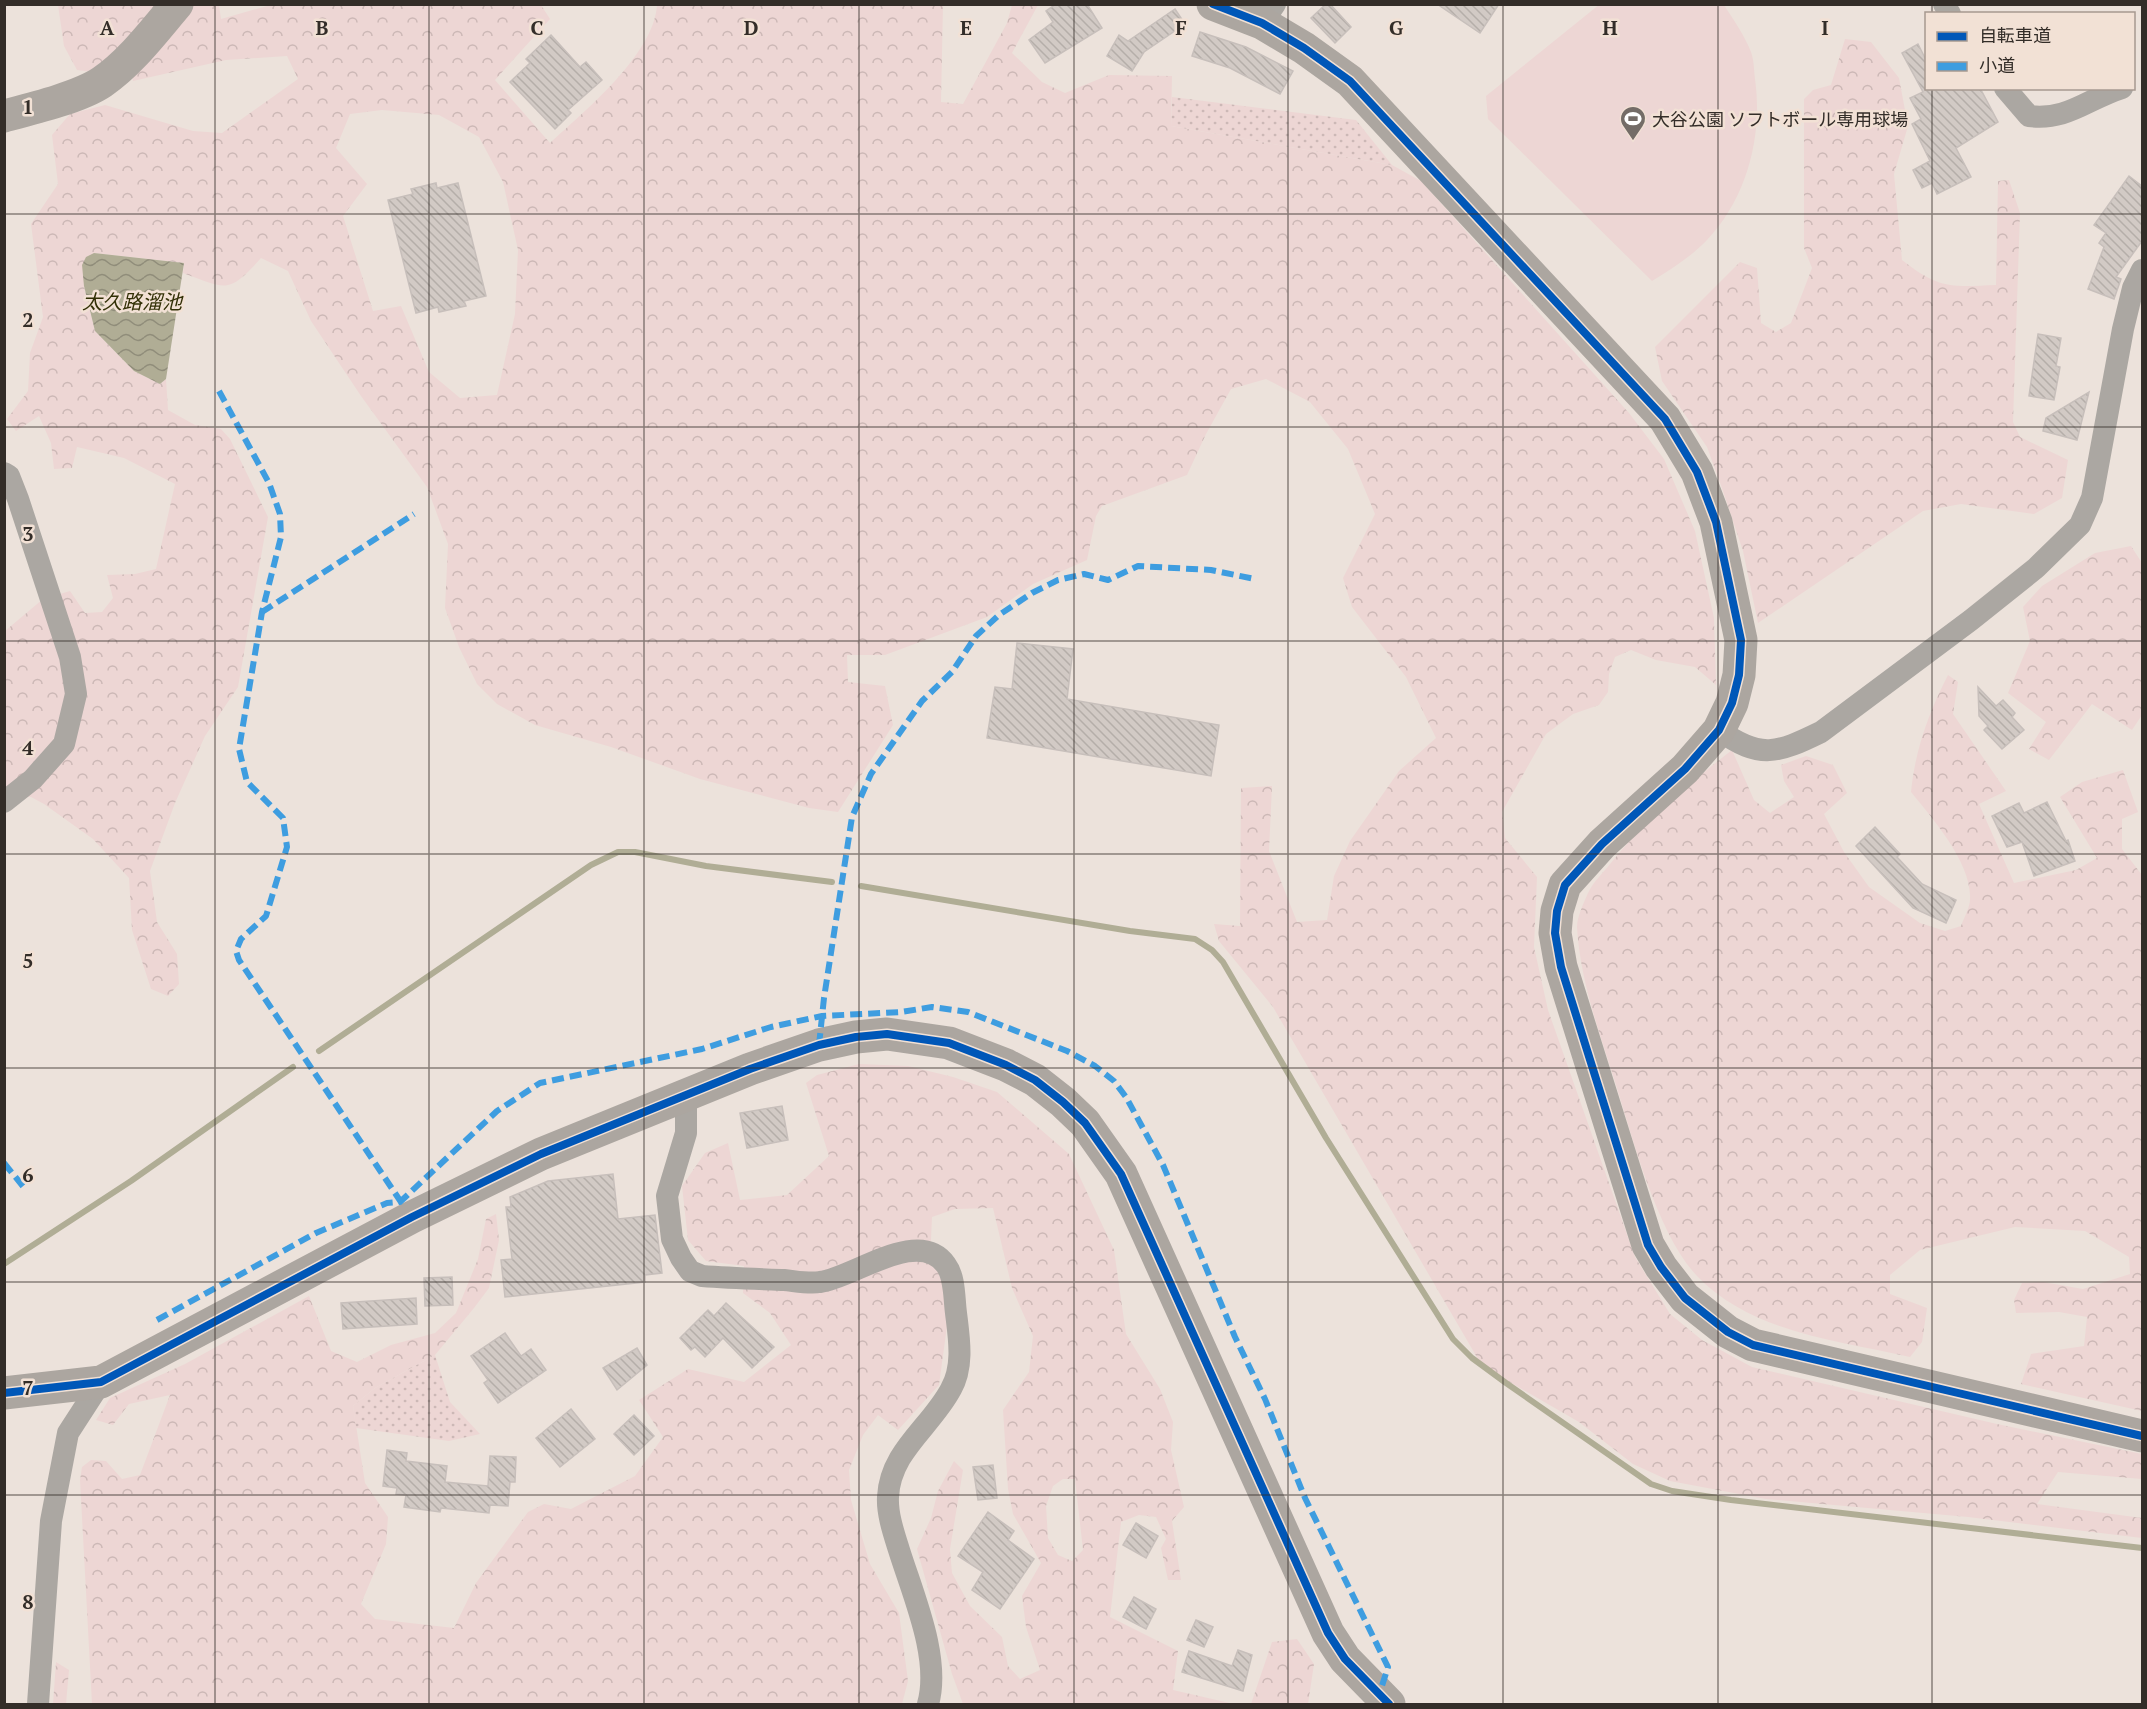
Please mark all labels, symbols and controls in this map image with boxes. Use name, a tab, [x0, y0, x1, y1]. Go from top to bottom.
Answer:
legend	[1925, 12, 2135, 90]
text: A	[100, 14, 115, 41]
text: B	[316, 14, 329, 41]
text: C	[530, 14, 544, 41]
text: D	[744, 14, 758, 41]
text: E	[960, 14, 972, 41]
text: F	[1175, 14, 1187, 41]
text: G	[1389, 14, 1403, 41]
text: H	[1602, 14, 1618, 41]
text: I	[1821, 14, 1829, 41]
text: 自転車道	[1979, 23, 2051, 47]
text: 小道	[1979, 53, 2015, 77]
text: 1	[22, 93, 34, 120]
sports icon: 大谷公園 ソフトボール専用球場	[1618, 104, 1648, 142]
place label: 大谷公園 ソフトボール専用球場	[1652, 107, 1908, 131]
water label: 太久路溜池	[82, 288, 184, 315]
text: 2	[22, 306, 34, 333]
text: 3	[22, 520, 34, 547]
text: 4	[22, 734, 34, 761]
text: 5	[22, 947, 34, 974]
text: 6	[22, 1161, 34, 1188]
text: 7	[22, 1374, 34, 1401]
text: 8	[22, 1588, 34, 1615]

